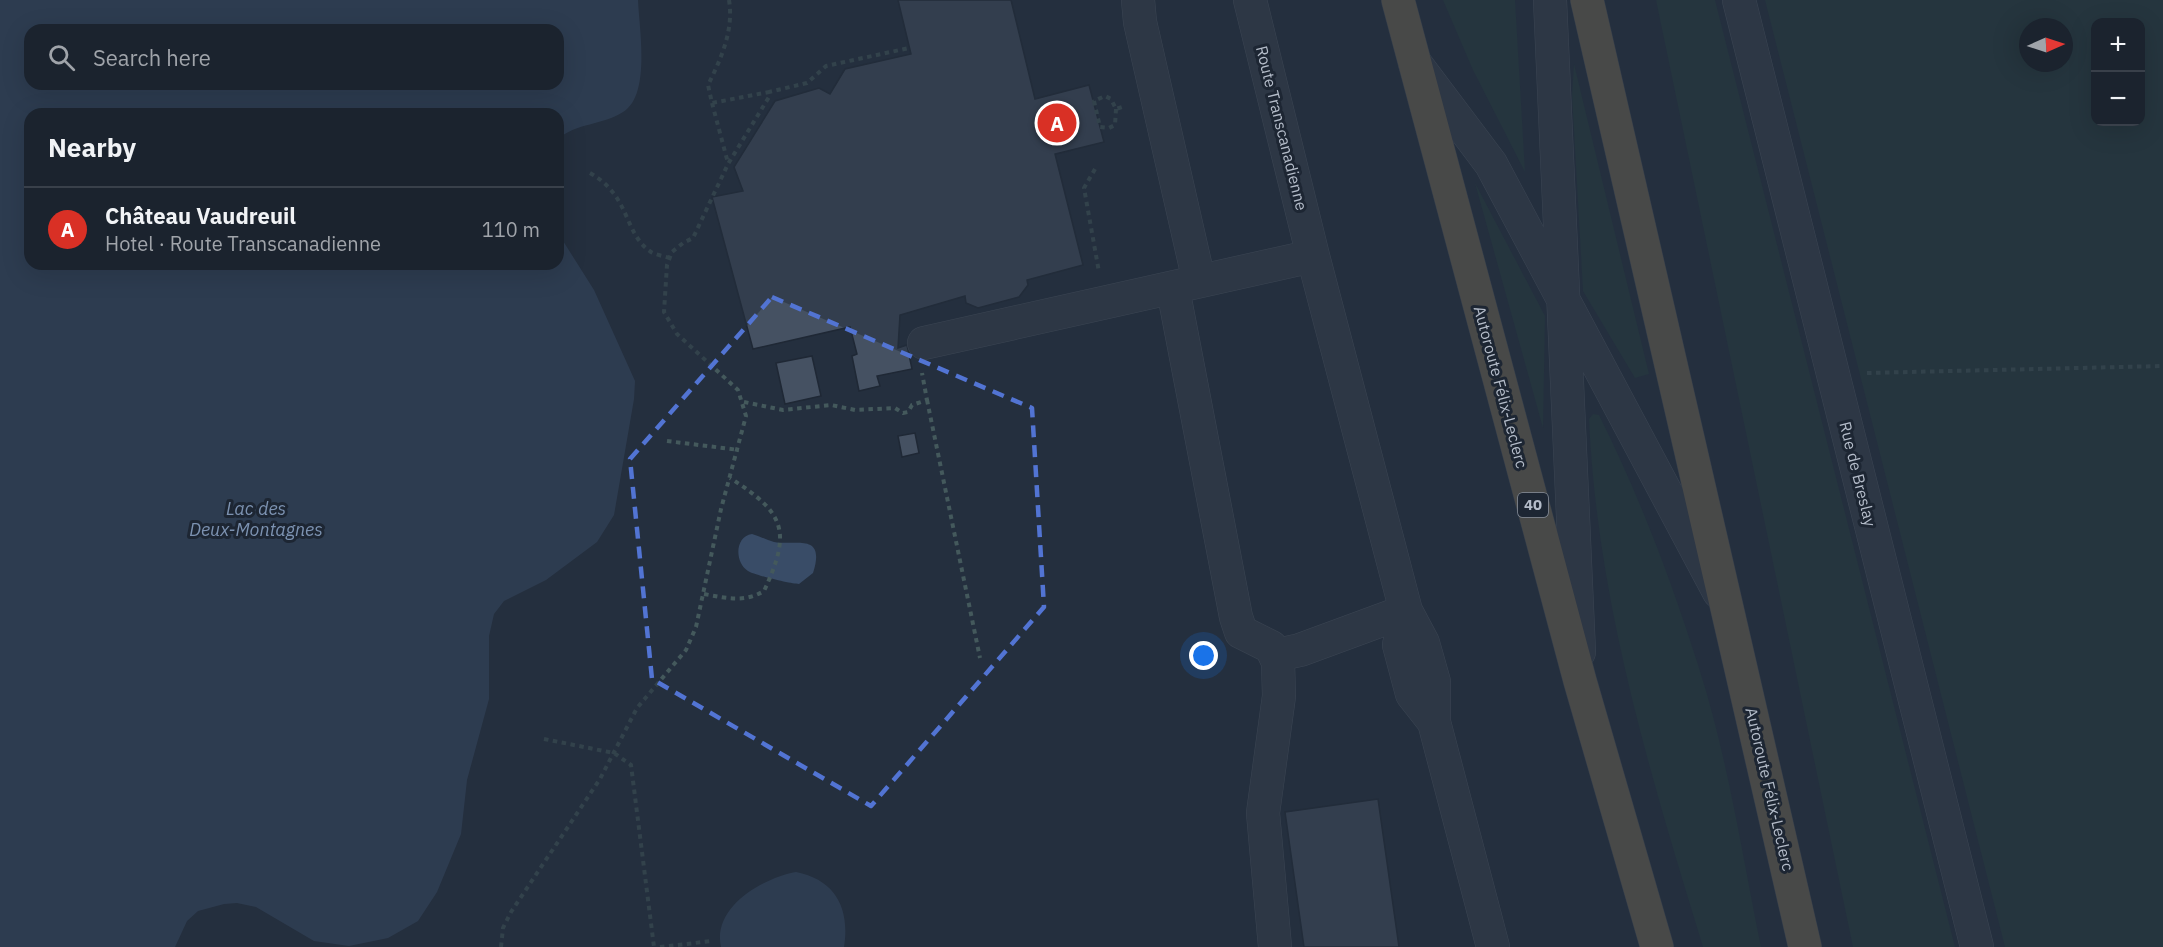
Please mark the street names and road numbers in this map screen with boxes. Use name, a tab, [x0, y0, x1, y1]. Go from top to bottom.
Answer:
street label: Route Transcanadienne	[1252, 44, 1312, 213]
street label: Autoroute Félix-Leclerc	[1470, 304, 1532, 470]
street label: Rue de Breslay	[1835, 419, 1881, 529]
road number: 40	[1518, 493, 1548, 517]
street label: Autoroute Félix-Leclerc	[1741, 705, 1799, 873]

